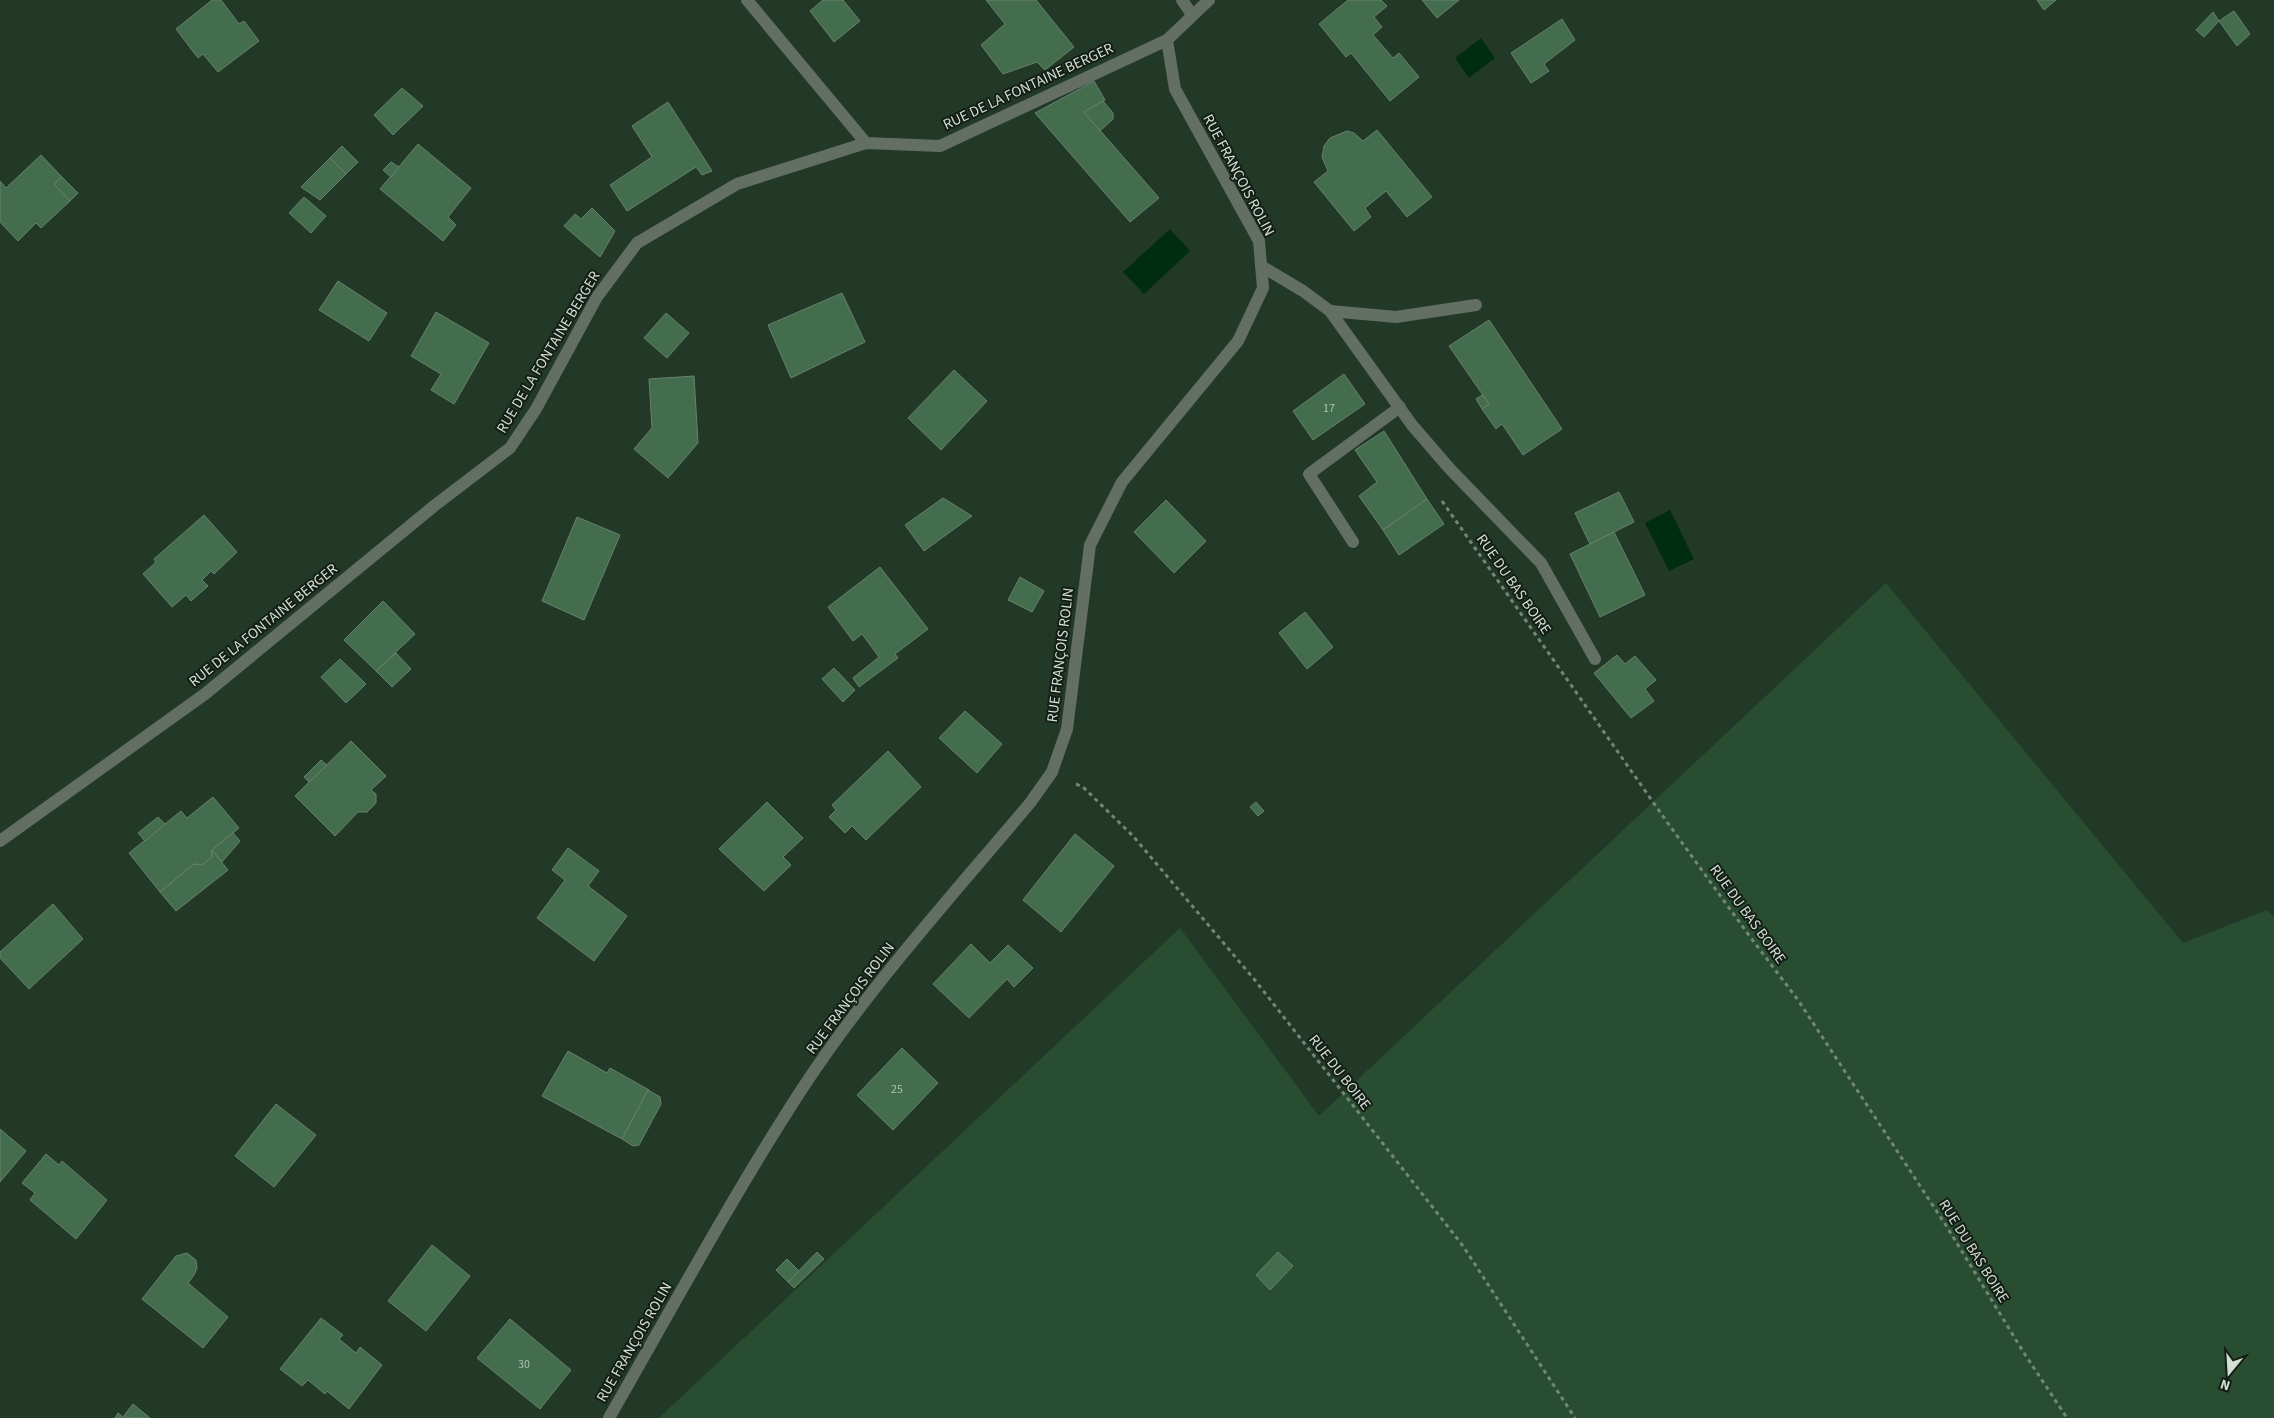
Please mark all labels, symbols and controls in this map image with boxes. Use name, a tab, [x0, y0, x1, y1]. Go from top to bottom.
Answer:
street label: RUE DE LA FONTAINE BERGER	[940, 37, 1117, 135]
street label: RUE FRANÇOIS ROLIN	[1198, 111, 1280, 240]
street label: RUE DE LA FONTAINE BERGER	[492, 267, 605, 437]
house number: 17	[1323, 400, 1335, 417]
street label: RUE DU BAS BOIRE	[1471, 530, 1556, 639]
street label: RUE DE LA FONTAINE BERGER	[185, 558, 342, 692]
street label: RUE FRANÇOIS ROLIN	[1042, 587, 1079, 724]
street label: RUE DU BAS BOIRE	[1704, 860, 1791, 968]
street label: RUE FRANÇOIS ROLIN	[801, 938, 900, 1059]
street label: RUE DU BOIRE	[1304, 1030, 1376, 1114]
house number: 25	[891, 1081, 903, 1098]
street label: RUE DU BAS BOIRE	[1933, 1196, 2014, 1307]
street label: RUE FRANÇOIS ROLIN	[592, 1278, 677, 1406]
north arrow	[2204, 1348, 2254, 1398]
house number: 30	[518, 1356, 530, 1373]
text: N	[2218, 1373, 2233, 1395]

